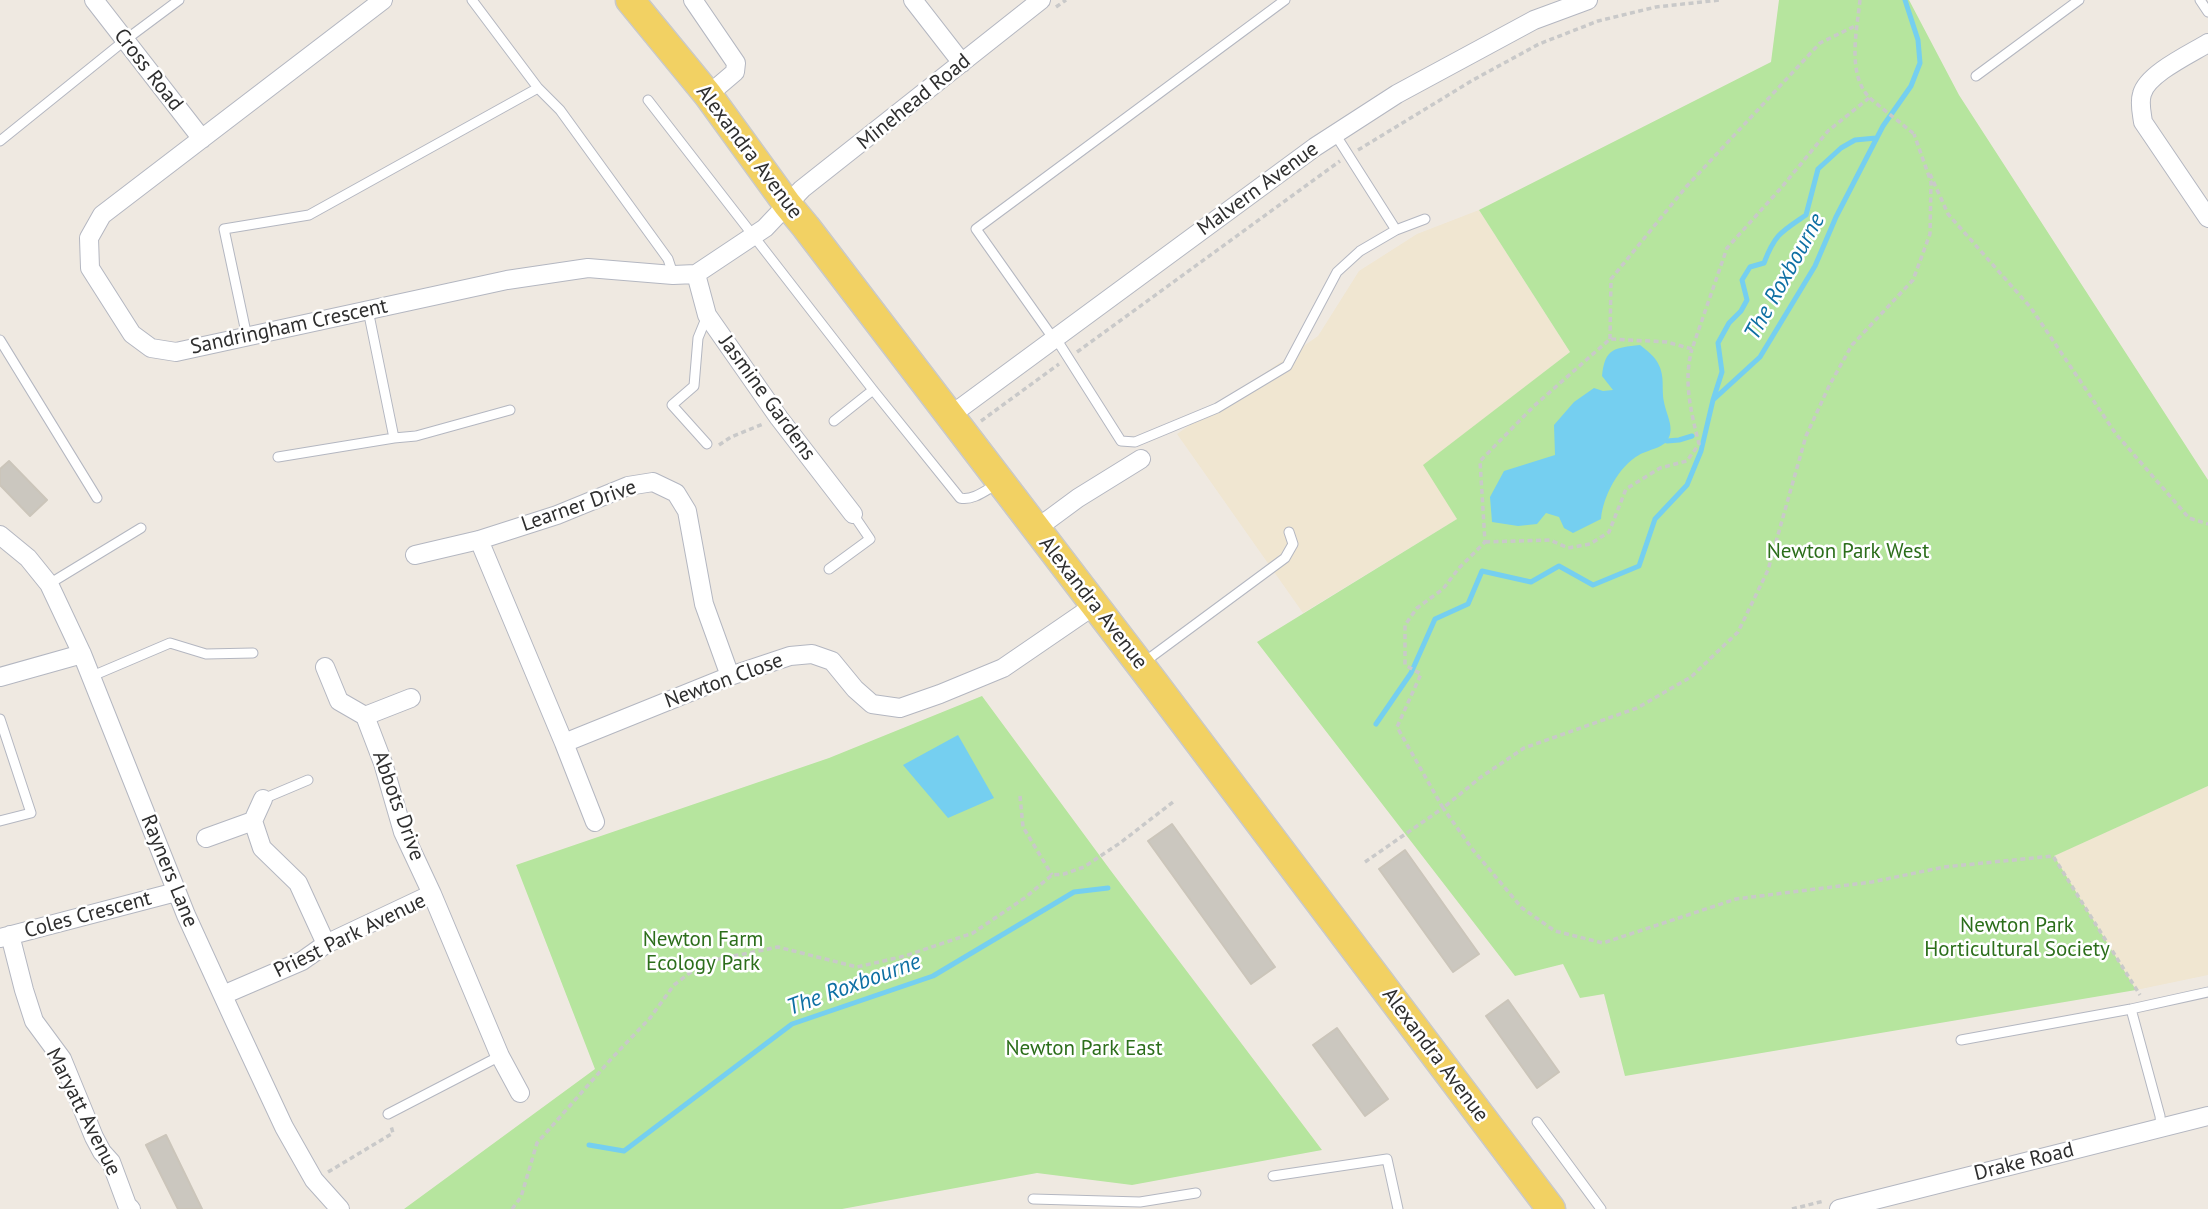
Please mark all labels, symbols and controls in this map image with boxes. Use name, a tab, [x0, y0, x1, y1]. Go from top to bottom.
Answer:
street label: Cross Road	[108, 24, 188, 116]
street label: Minehead Road	[852, 49, 976, 155]
street label: Alexandra Avenue	[690, 80, 808, 224]
street label: Malvern Avenue	[1193, 137, 1323, 241]
water label: The Roxbourne	[1739, 209, 1831, 345]
street label: Sandringham Crescent	[188, 294, 390, 360]
street label: Jasmine Gardens	[713, 331, 821, 465]
street label: Learner Drive	[518, 475, 640, 537]
street label: Alexandra Avenue	[1033, 532, 1153, 674]
park label: Newton Park West	[1767, 539, 1929, 565]
street label: Newton Close	[661, 648, 787, 714]
street label: Abbots Drive	[367, 748, 429, 864]
street label: Rayners Lane	[135, 811, 203, 931]
street label: Coles Crescent	[22, 886, 154, 944]
street label: Priest Park Avenue	[270, 888, 430, 984]
park label: Newton Park Horticultural Society	[1924, 913, 2110, 963]
park label: Newton Farm Ecology Park	[643, 927, 763, 977]
water label: The Roxbourne	[783, 948, 925, 1022]
street label: Alexandra Avenue	[1376, 983, 1494, 1127]
park label: Newton Park East	[1005, 1036, 1163, 1062]
street label: Maryatt Avenue	[40, 1044, 126, 1180]
street label: Drake Road	[1972, 1137, 2076, 1187]

